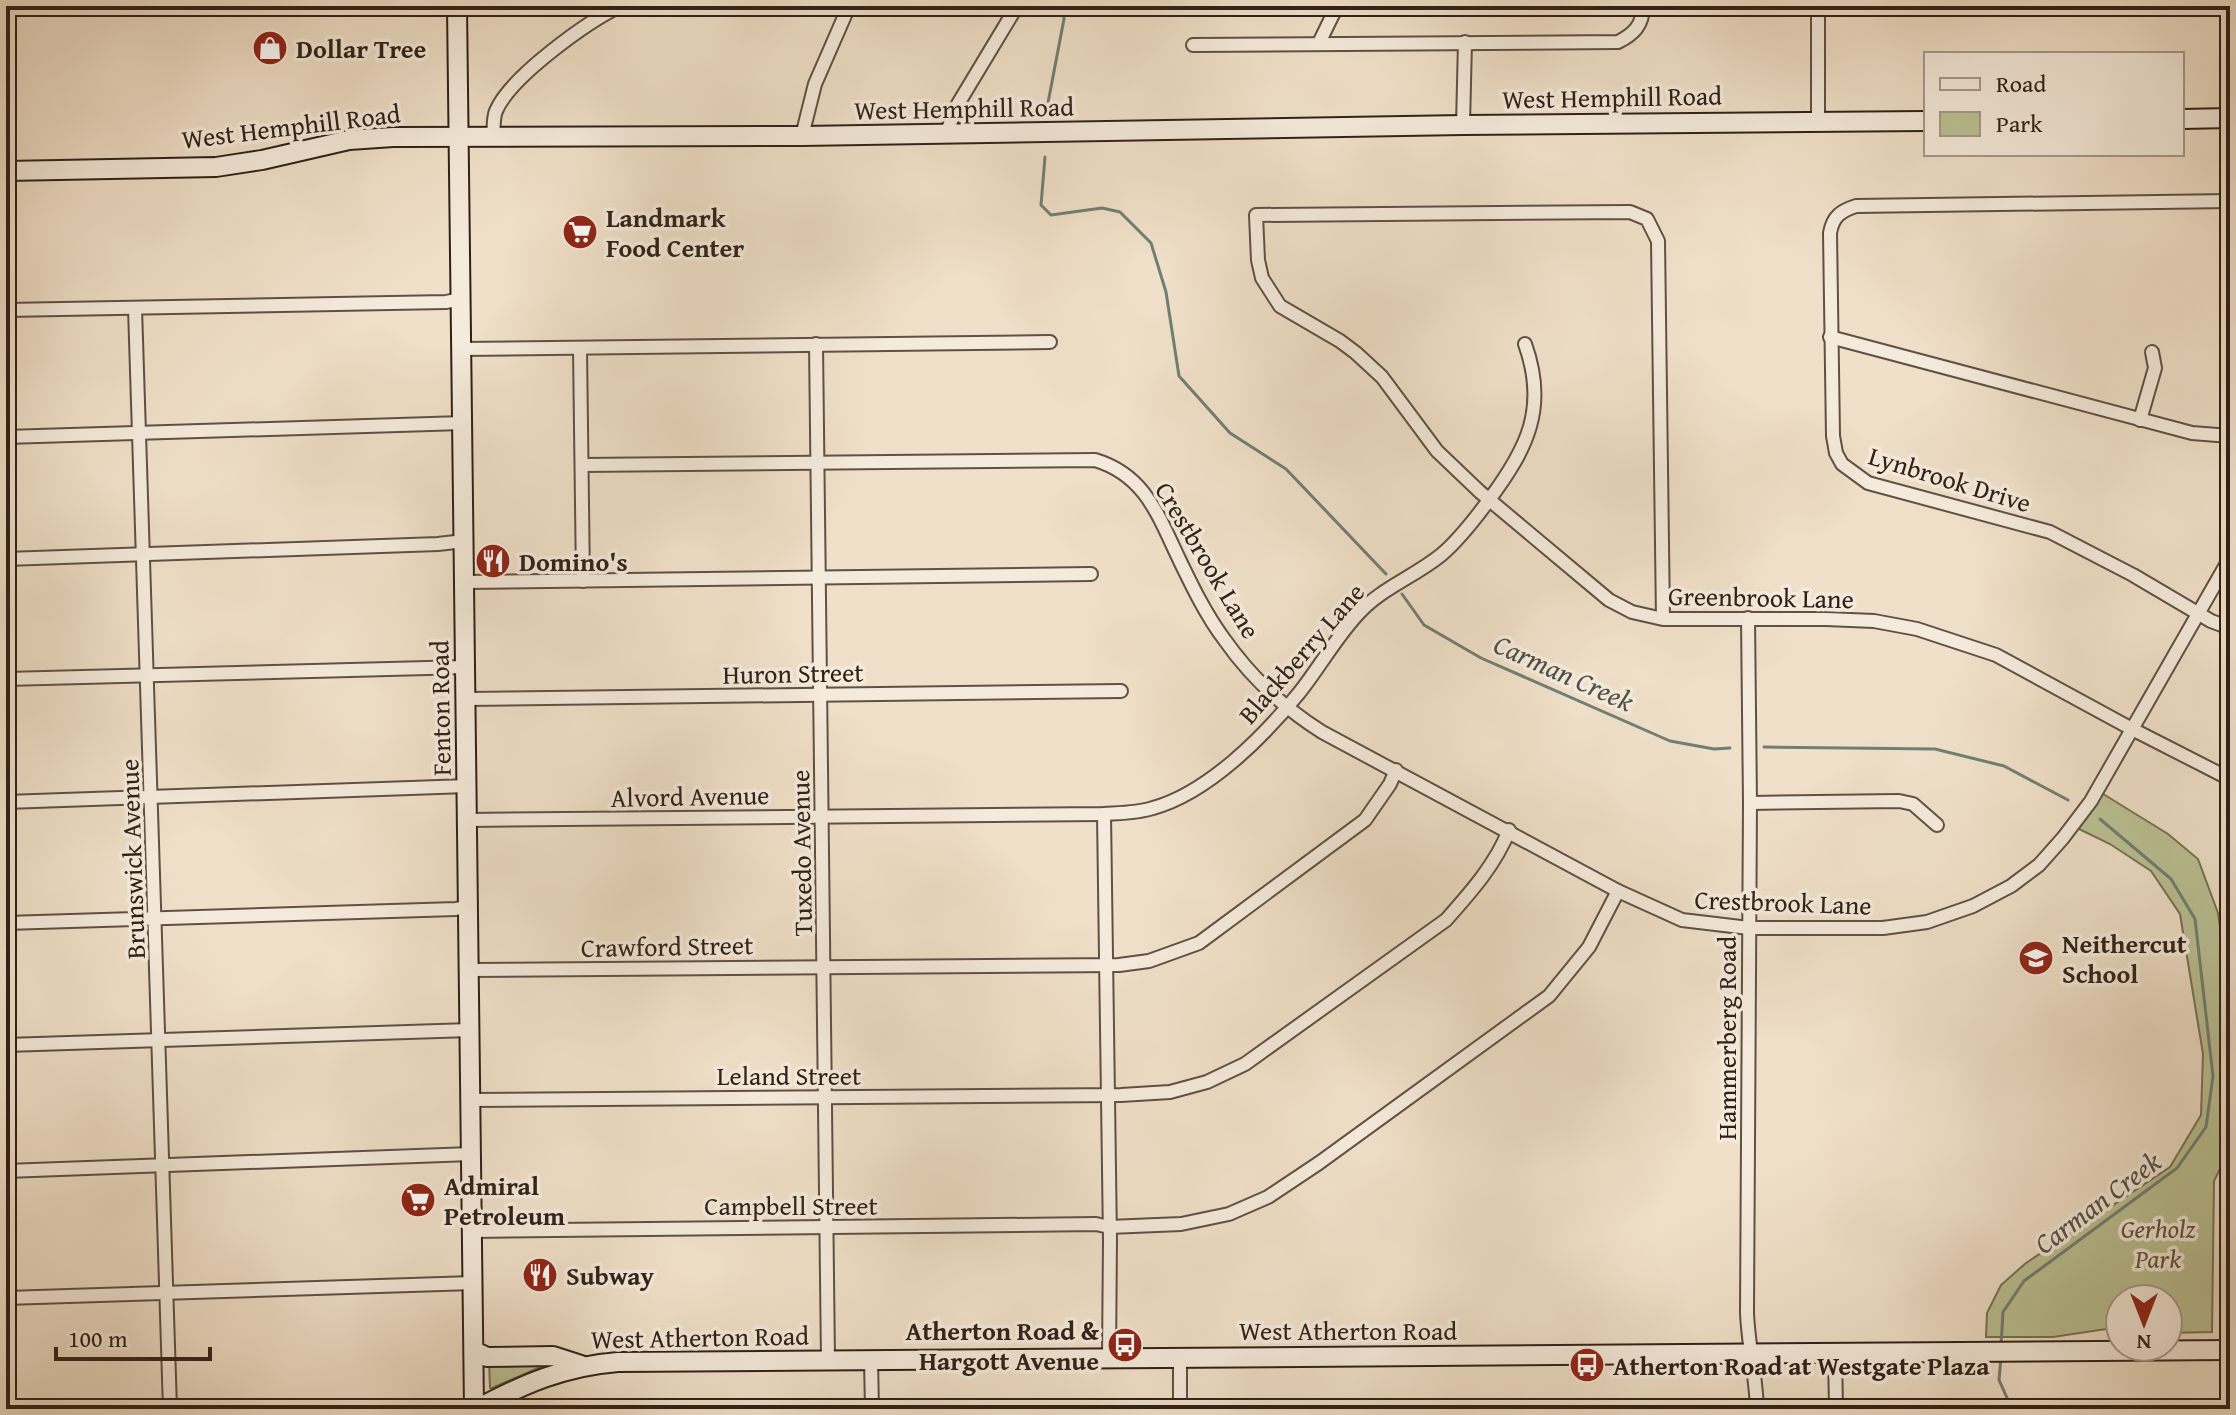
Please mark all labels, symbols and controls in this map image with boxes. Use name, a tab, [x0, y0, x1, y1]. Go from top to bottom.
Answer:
shop icon: Dollar Tree	[251, 29, 289, 67]
place label: Dollar Tree	[296, 29, 427, 68]
legend	[1924, 52, 2184, 156]
text: Road	[1996, 66, 2046, 101]
street label: West Hemphill Road	[1502, 76, 1722, 118]
street label: West Hemphill Road	[854, 87, 1074, 129]
street label: West Hemphill Road	[180, 93, 403, 159]
text: Park	[1996, 106, 2043, 141]
place label: Landmark Food Center	[606, 198, 744, 267]
supermarket icon: Landmark Food Center	[561, 213, 599, 251]
street label: Lynbrook Drive	[1864, 436, 2036, 522]
street label: Crestbrook Lane	[1146, 474, 1270, 646]
restaurant icon: Domino's	[474, 542, 512, 580]
place label: Domino's	[519, 542, 628, 581]
street label: Blackberry Lane	[1228, 574, 1374, 732]
street label: Greenbrook Lane	[1668, 576, 1854, 618]
water label: Carman Creek	[1487, 623, 1641, 721]
street label: Fenton Road	[419, 640, 461, 776]
street label: Huron Street	[722, 652, 864, 694]
street label: Brunswick Avenue	[109, 758, 155, 960]
street label: Tuxedo Avenue	[780, 769, 822, 937]
street label: Alvord Avenue	[610, 775, 770, 817]
street label: Crestbrook Lane	[1694, 879, 1872, 925]
place label: Neithercut School	[2062, 924, 2187, 993]
street label: Crawford Street	[580, 925, 754, 967]
street label: Hammerberg Road	[1707, 936, 1746, 1140]
school or university icon: Neithercut School	[2017, 939, 2055, 977]
street label: Leland Street	[717, 1056, 861, 1095]
water label: Carman Creek	[2025, 1141, 2169, 1263]
place label: Admiral Petroleum	[444, 1166, 566, 1235]
supermarket icon: Admiral Petroleum	[399, 1181, 437, 1219]
street label: Campbell Street	[704, 1186, 878, 1225]
park label: Gerholz Park	[2121, 1209, 2195, 1278]
restaurant icon: Subway	[521, 1256, 559, 1294]
place label: Subway	[566, 1256, 654, 1295]
north arrow	[2104, 1283, 2184, 1363]
scale bar	[56, 1311, 210, 1361]
place label: Atherton Road & Hargott Avenue	[906, 1311, 1100, 1380]
street label: West Atherton Road	[1239, 1311, 1457, 1350]
street label: West Atherton Road	[591, 1316, 810, 1358]
text: 100 m	[68, 1321, 128, 1356]
bus stop icon: Atherton Road & Hargott Avenue	[1106, 1326, 1144, 1364]
text: N	[2136, 1327, 2151, 1359]
bus stop icon: Atherton Road at Westgate Plaza	[1568, 1346, 1606, 1384]
place label: Atherton Road at Westgate Plaza	[1613, 1346, 1990, 1385]

